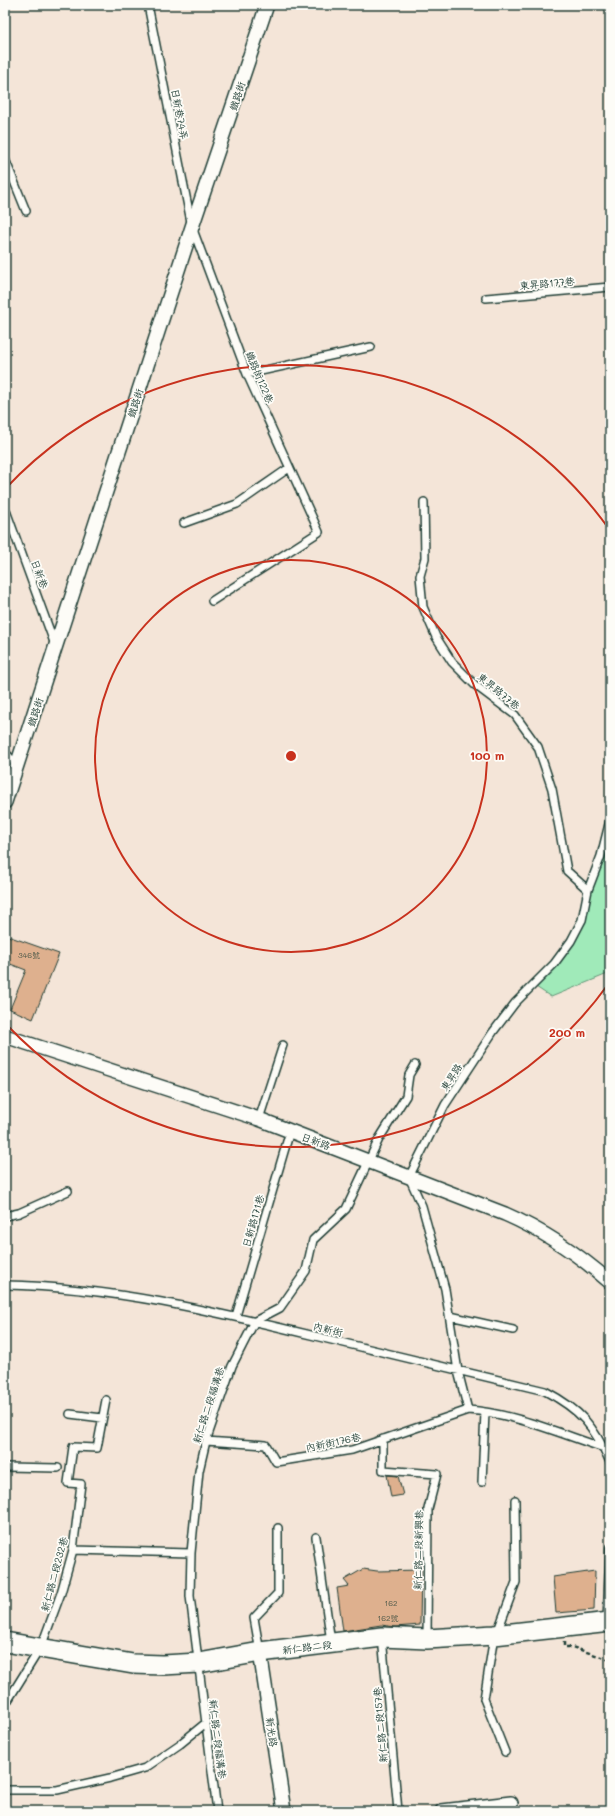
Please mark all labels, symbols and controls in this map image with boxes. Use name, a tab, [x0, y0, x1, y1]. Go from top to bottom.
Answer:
street label: 鐵路街	[226, 80, 248, 112]
street label: 日新巷74弄	[168, 87, 192, 141]
street label: 東昇路177巷	[519, 274, 576, 292]
street label: 鐵路街122巷	[243, 349, 278, 406]
street label: 鐵路街	[124, 387, 146, 419]
street label: 日新巷	[28, 558, 52, 591]
street label: 東昇路77巷	[475, 669, 524, 713]
street label: 鐵路街	[24, 696, 46, 728]
text: 100 m	[470, 747, 504, 763]
centre of rings	[284, 749, 298, 763]
house number: 346號	[18, 950, 40, 960]
text: 200 m	[549, 1024, 585, 1040]
street label: 東昇路	[437, 1061, 465, 1093]
street label: 日新路	[300, 1129, 332, 1153]
street label: 日新路171巷	[239, 1192, 268, 1249]
street label: 內新街	[312, 1319, 344, 1339]
street label: 新仁路二段福溝巷	[189, 1364, 227, 1445]
street label: 內新街176巷	[304, 1429, 363, 1455]
street label: 新仁路二段新興巷	[410, 1509, 426, 1590]
street label: 新仁路二段232巷	[37, 1534, 71, 1613]
house number: 162	[385, 1598, 397, 1608]
house number: 162號	[378, 1613, 398, 1623]
street label: 新仁路二段	[281, 1637, 333, 1657]
street label: 新仁路二段157巷	[370, 1686, 390, 1763]
street label: 新仁路二段福溝巷	[206, 1698, 230, 1781]
street label: 新光路	[263, 1716, 281, 1748]

